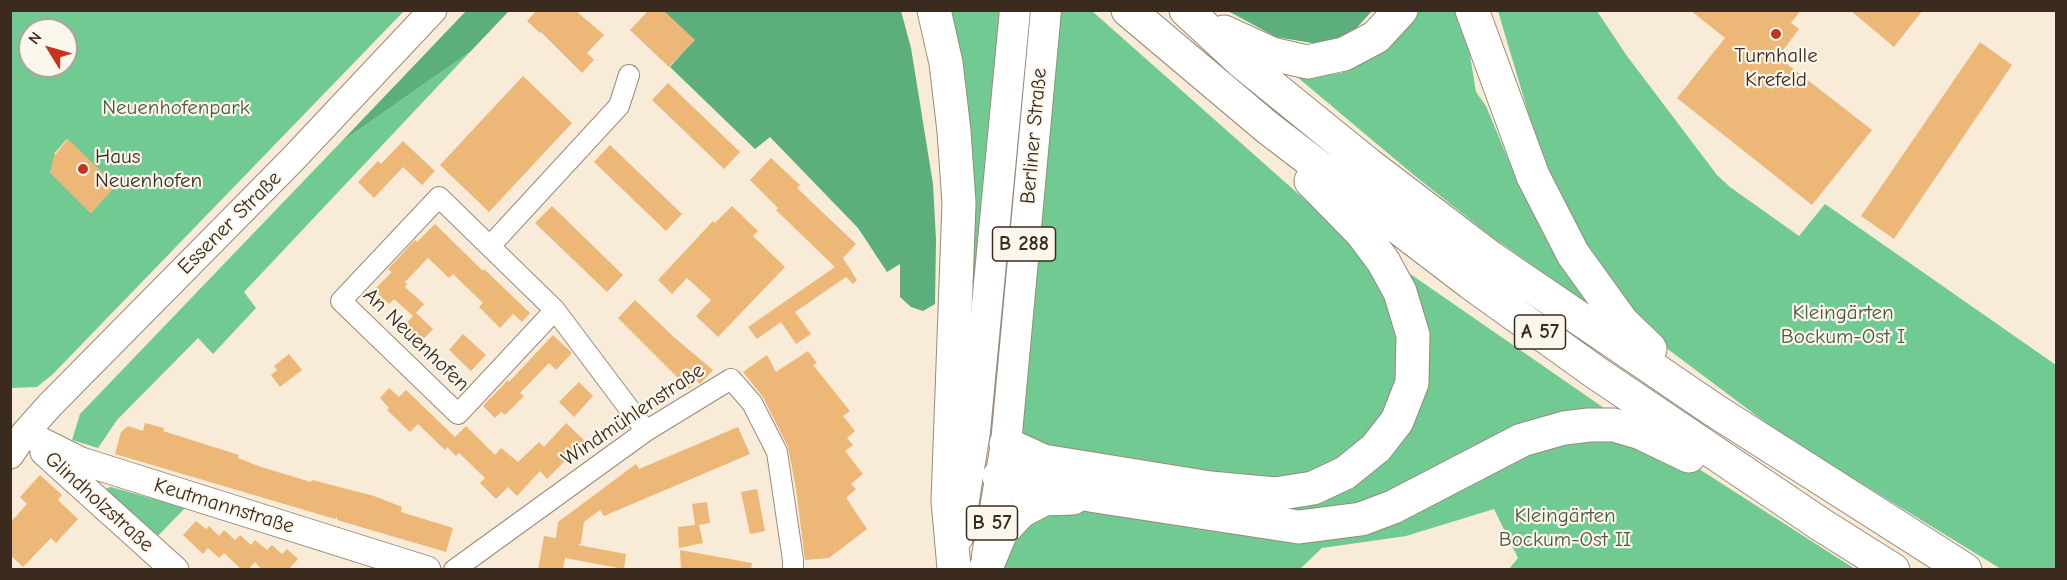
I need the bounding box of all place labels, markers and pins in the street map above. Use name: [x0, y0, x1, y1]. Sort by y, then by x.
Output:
marker: Turnhalle Krefeld: [1769, 27, 1783, 41]
place label: Turnhalle Krefeld: [1734, 43, 1818, 93]
place label: Haus Neuenhofen: [95, 144, 202, 194]
marker: Haus Neuenhofen: [76, 162, 90, 176]

